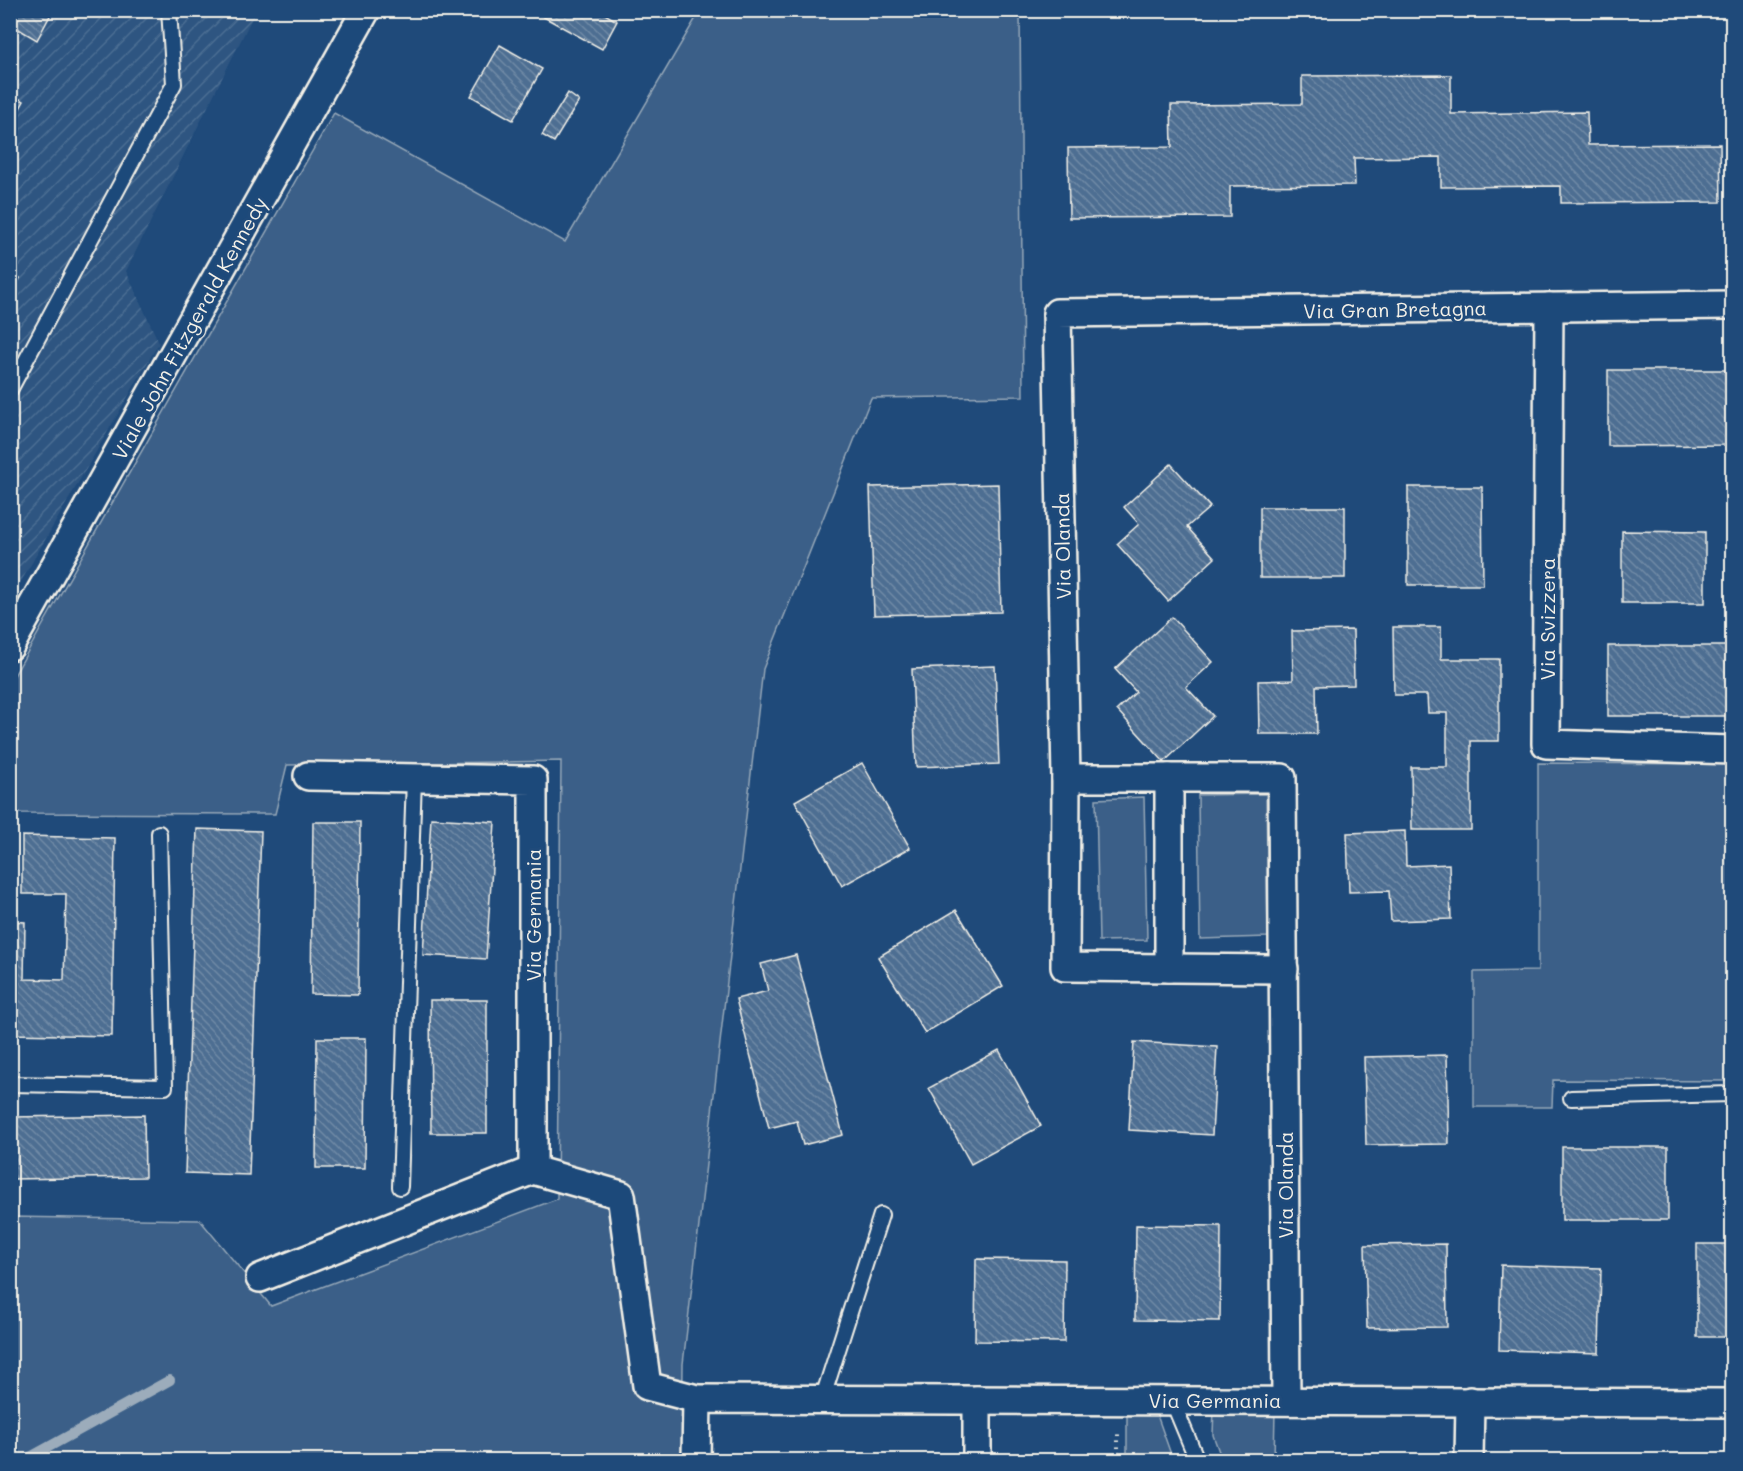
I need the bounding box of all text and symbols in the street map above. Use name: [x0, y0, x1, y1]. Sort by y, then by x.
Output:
street label: Viale John Fitzgerald Kennedy: [106, 192, 272, 464]
street label: Via Gran Bretagna: [1303, 294, 1487, 324]
street label: Via Olanda: [1048, 492, 1076, 600]
street label: Via Svizzera: [1534, 558, 1560, 680]
street label: Via Germania: [520, 848, 546, 982]
street label: Via Olanda: [1272, 1131, 1298, 1239]
street label: Via Germania: [1148, 1387, 1282, 1413]

